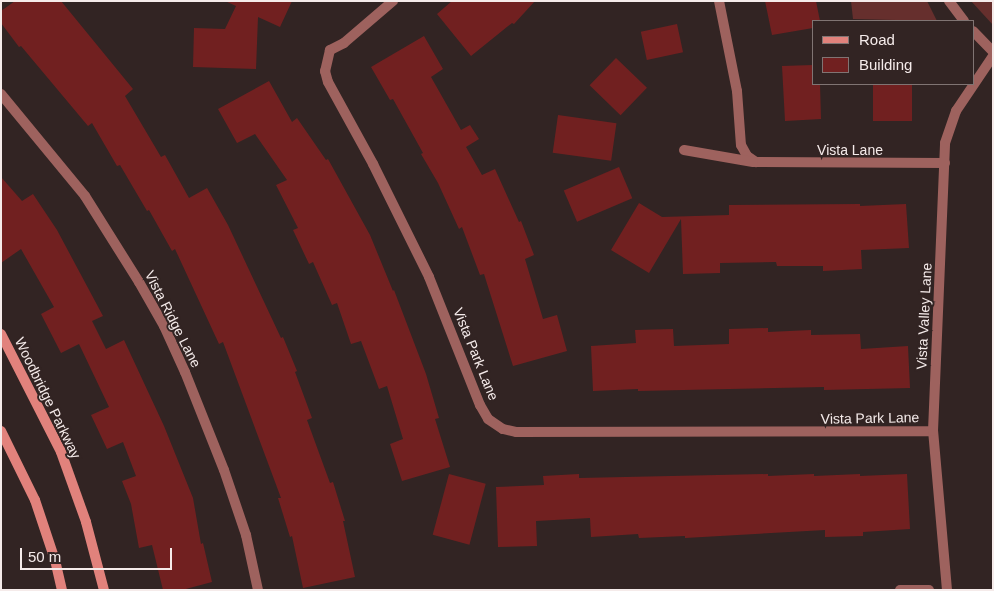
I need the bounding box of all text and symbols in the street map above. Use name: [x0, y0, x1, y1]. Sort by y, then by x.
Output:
legend: [812, 20, 974, 85]
text: Road: [859, 31, 895, 48]
text: Building: [859, 56, 912, 73]
street label: Vista Lane: [817, 142, 883, 158]
street label: Vista Valley Lane: [913, 262, 935, 370]
street label: Vista Ridge Lane: [141, 268, 205, 370]
street label: Vista Park Lane: [450, 305, 502, 403]
street label: Woodbridge Parkway: [11, 335, 85, 461]
street label: Vista Park Lane: [821, 409, 919, 427]
scale bar: [22, 538, 175, 570]
text: 50 m: [28, 548, 61, 565]

